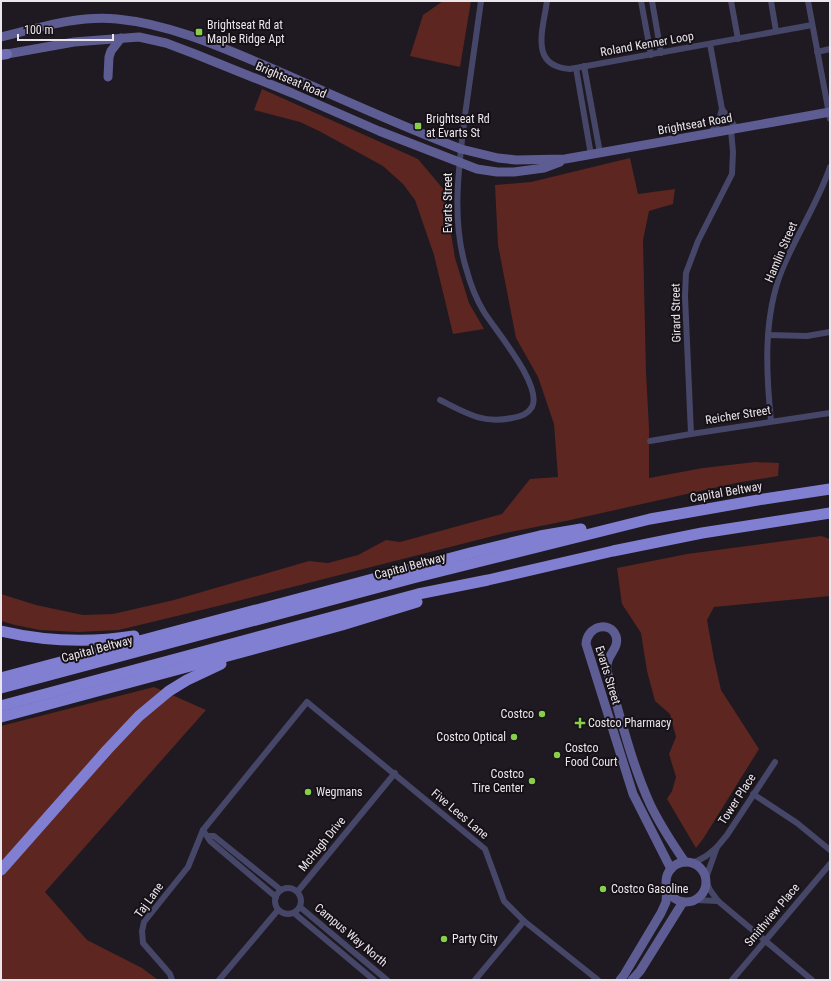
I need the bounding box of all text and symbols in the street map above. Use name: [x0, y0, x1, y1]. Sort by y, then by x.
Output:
scale bar: [18, 16, 113, 42]
place label: Brightseat Rd at Maple Ridge Apt: [207, 18, 285, 46]
text: 100 m: [24, 23, 54, 37]
marker: Brightseat Rd at Maple Ridge Apt: [194, 27, 204, 37]
street label: Roland Kenner Loop: [599, 29, 695, 59]
street label: Brightseat Road: [254, 59, 329, 101]
street label: Brightseat Road: [657, 111, 733, 137]
place label: Brightseat Rd at Evarts St: [426, 112, 490, 140]
marker: Brightseat Rd at Evarts St: [413, 121, 423, 131]
street label: Evarts Street: [441, 172, 455, 233]
street label: Hamlin Street: [762, 219, 800, 284]
street label: Girard Street: [668, 283, 684, 343]
street label: Reicher Street: [704, 403, 772, 427]
street label: Capital Beltway: [689, 479, 763, 505]
street label: Capital Beltway: [373, 550, 447, 582]
street label: Capital Beltway: [60, 633, 134, 665]
street label: Evarts Street: [592, 644, 624, 706]
place label: Costco: [501, 707, 534, 721]
marker: Costco: [537, 709, 547, 719]
place label: Costco Pharmacy: [588, 716, 671, 730]
marker: Costco Pharmacy: [575, 718, 585, 728]
place label: Costco Optical: [436, 730, 506, 744]
marker: Costco Optical: [509, 732, 519, 742]
place label: Costco Food Court: [565, 741, 618, 769]
marker: Costco Food Court: [552, 750, 562, 760]
place label: Costco Tire Center: [472, 767, 524, 795]
street label: Tower Place: [715, 771, 759, 827]
marker: Costco Tire Center: [527, 776, 537, 786]
place label: Wegmans: [316, 785, 363, 799]
street label: Five Lees Lane: [429, 786, 492, 842]
marker: Wegmans: [303, 787, 313, 797]
street label: McHugh Drive: [296, 814, 349, 874]
street label: Taj Lane: [132, 880, 167, 920]
street label: Smithview Place: [742, 880, 803, 949]
place label: Costco Gasoline: [611, 882, 689, 896]
marker: Costco Gasoline: [598, 884, 608, 894]
street label: Campus Way North: [312, 901, 390, 970]
place label: Party City: [452, 932, 498, 946]
marker: Party City: [439, 934, 449, 944]

